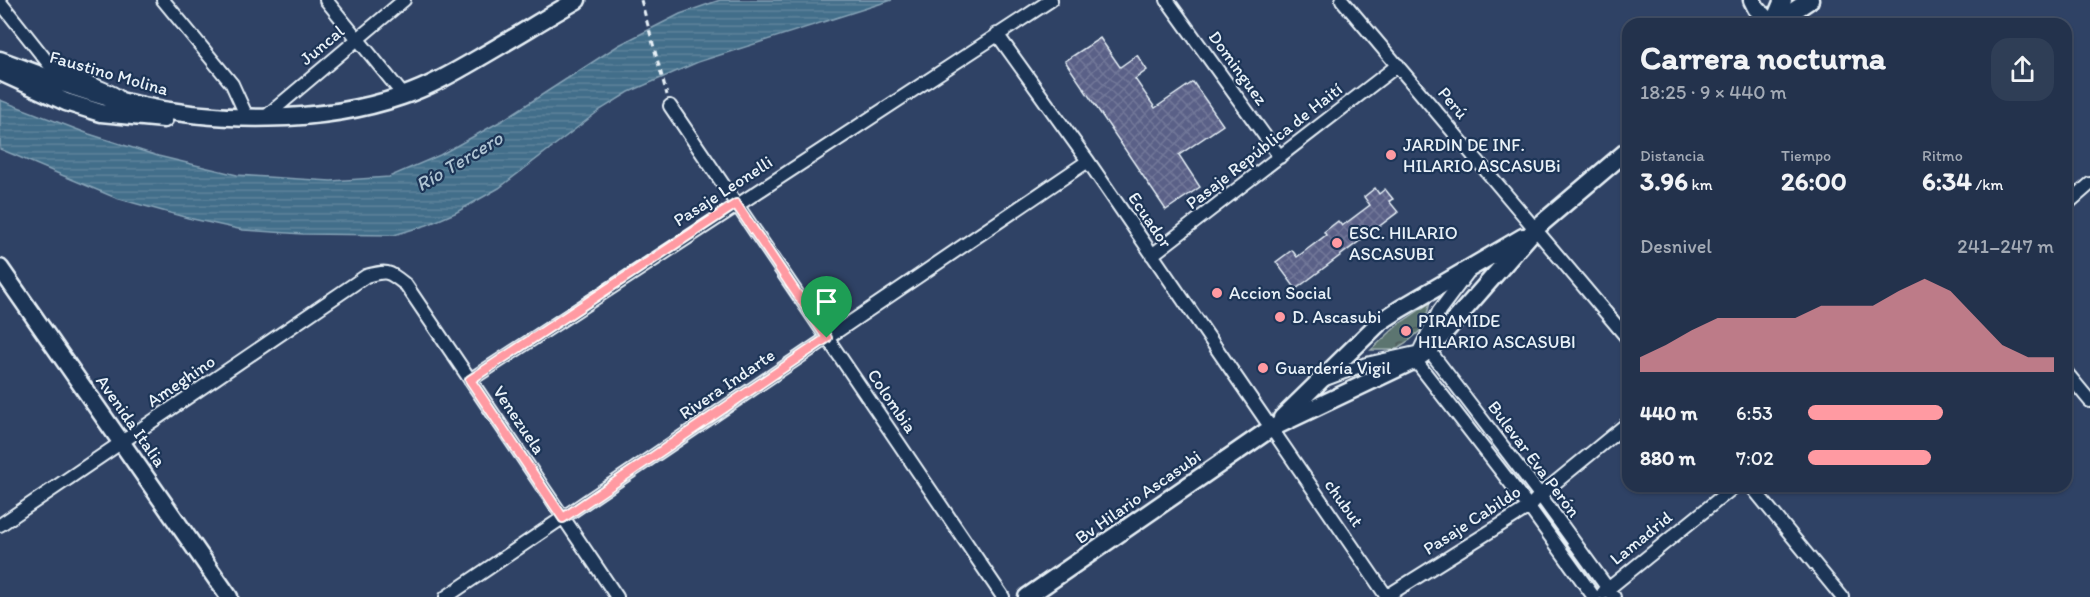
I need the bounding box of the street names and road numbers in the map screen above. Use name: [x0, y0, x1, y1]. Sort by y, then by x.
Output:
street label: Juncal: [295, 20, 349, 70]
street label: Dominguez: [1204, 27, 1273, 110]
street label: Faustino Molina: [47, 46, 172, 101]
street label: Pasaje República de Haití: [1181, 78, 1347, 214]
street label: Perú: [1433, 82, 1473, 124]
street label: Pasaje Leonelli: [669, 151, 777, 231]
street label: Ecuador: [1123, 188, 1177, 253]
street label: Rivera Indarte: [675, 344, 779, 424]
street label: Ameghino: [143, 350, 219, 412]
street label: Colombia: [863, 365, 922, 438]
street label: Avenida Italia: [91, 371, 171, 472]
street label: Venezuela: [488, 382, 550, 459]
street label: Bulevar Eva Perón: [1483, 396, 1585, 522]
street label: Bv Hilario Ascasubi: [1071, 445, 1205, 549]
street label: chubut: [1320, 475, 1369, 531]
street label: Pasaje Cabildo: [1419, 480, 1525, 560]
street label: Lamadrid: [1605, 506, 1677, 570]

